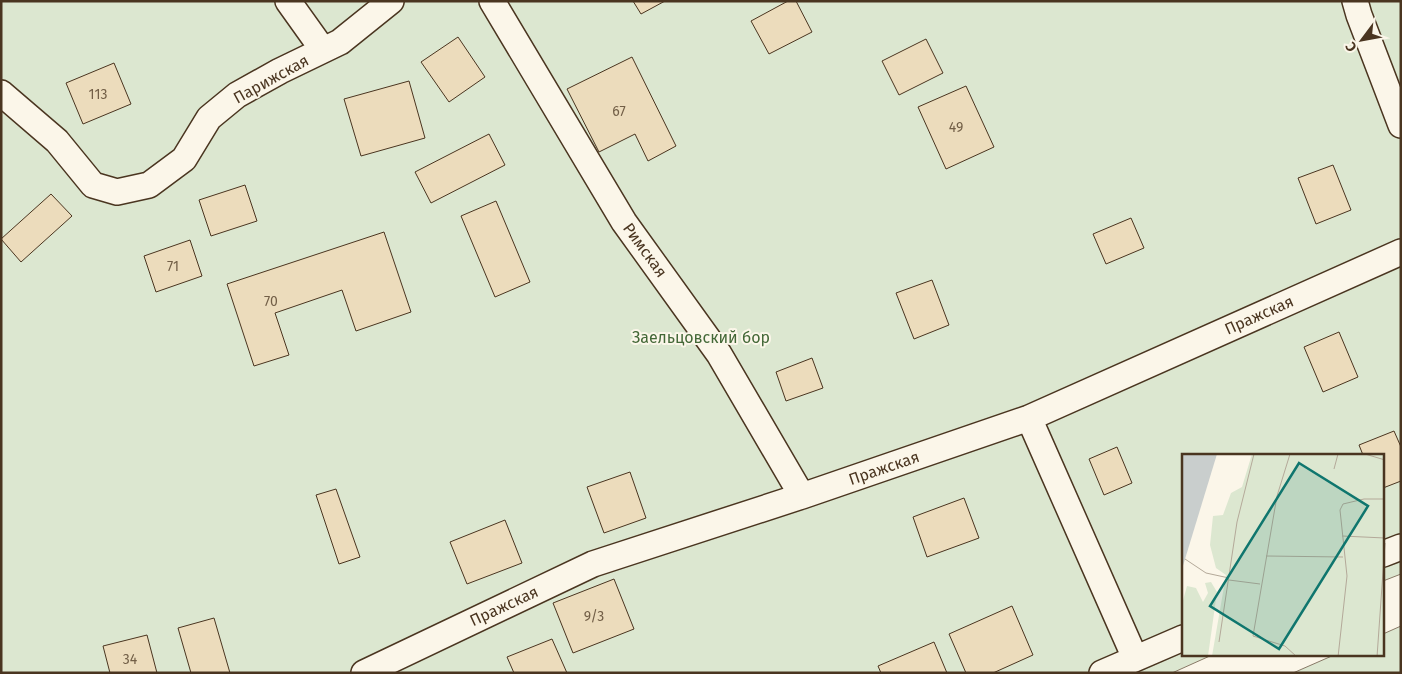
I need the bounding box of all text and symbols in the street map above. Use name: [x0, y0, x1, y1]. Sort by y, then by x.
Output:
north arrow: [1337, 15, 1387, 65]
text: С: [1342, 39, 1361, 55]
street label: Парижская: [230, 51, 312, 107]
house number: 113: [89, 86, 107, 103]
house number: 67: [612, 103, 626, 120]
house number: 49: [949, 119, 963, 136]
street label: Римская: [619, 219, 671, 281]
house number: 71: [167, 258, 179, 275]
street label: Пражская: [1222, 291, 1296, 339]
house number: 70: [264, 293, 278, 310]
park label: Заельцовский бор: [632, 328, 770, 347]
street label: Пражская: [846, 447, 922, 489]
inset map: [1182, 454, 1384, 656]
street label: Пражская: [467, 582, 541, 630]
house number: 9/3: [584, 608, 604, 625]
house number: 34: [123, 651, 138, 668]

